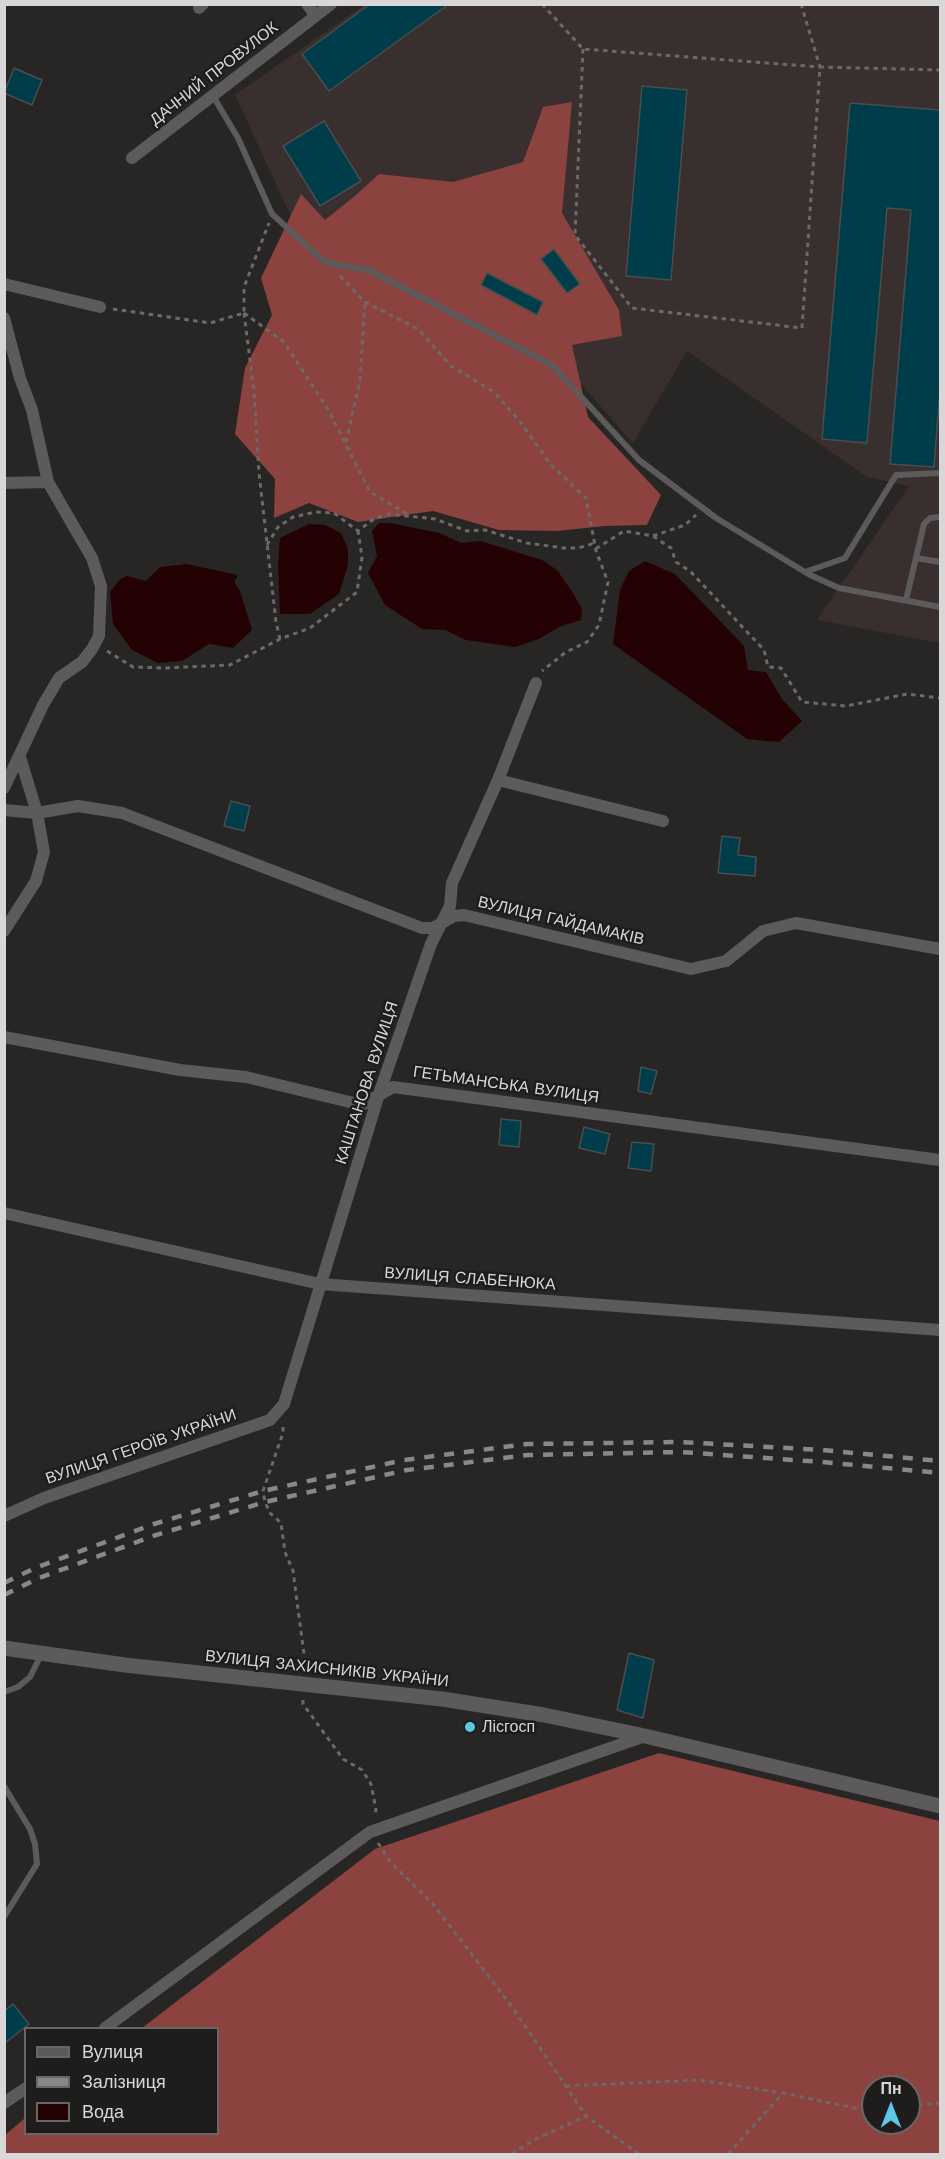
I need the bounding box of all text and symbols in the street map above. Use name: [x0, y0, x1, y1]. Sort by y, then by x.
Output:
street label: ДАЧНИЙ ПРОВУЛОК: [146, 18, 282, 130]
street label: ВУЛИЦЯ ГАЙДАМАКІВ: [476, 892, 646, 950]
street label: КАШТАНОВА ВУЛИЦЯ: [332, 999, 402, 1167]
street label: ГЕТЬМАНСЬКА ВУЛИЦЯ: [412, 1062, 600, 1108]
street label: ВУЛИЦЯ СЛАБЕНЮКА: [384, 1263, 556, 1295]
street label: ВУЛИЦЯ ГЕРОЇВ УКРАЇНИ: [43, 1405, 239, 1489]
street label: ВУЛИЦЯ ЗАХИСНИКІВ УКРАЇНИ: [204, 1647, 450, 1691]
place label: Лісгосп: [482, 1717, 535, 1737]
marker: Лісгосп: [463, 1720, 477, 1734]
legend: [24, 2027, 219, 2135]
text: Вулиця: [82, 2041, 143, 2062]
text: Залізниця: [82, 2071, 166, 2092]
north arrow: [861, 2075, 921, 2135]
text: Пн: [880, 2079, 902, 2098]
text: Вода: [82, 2101, 124, 2122]

